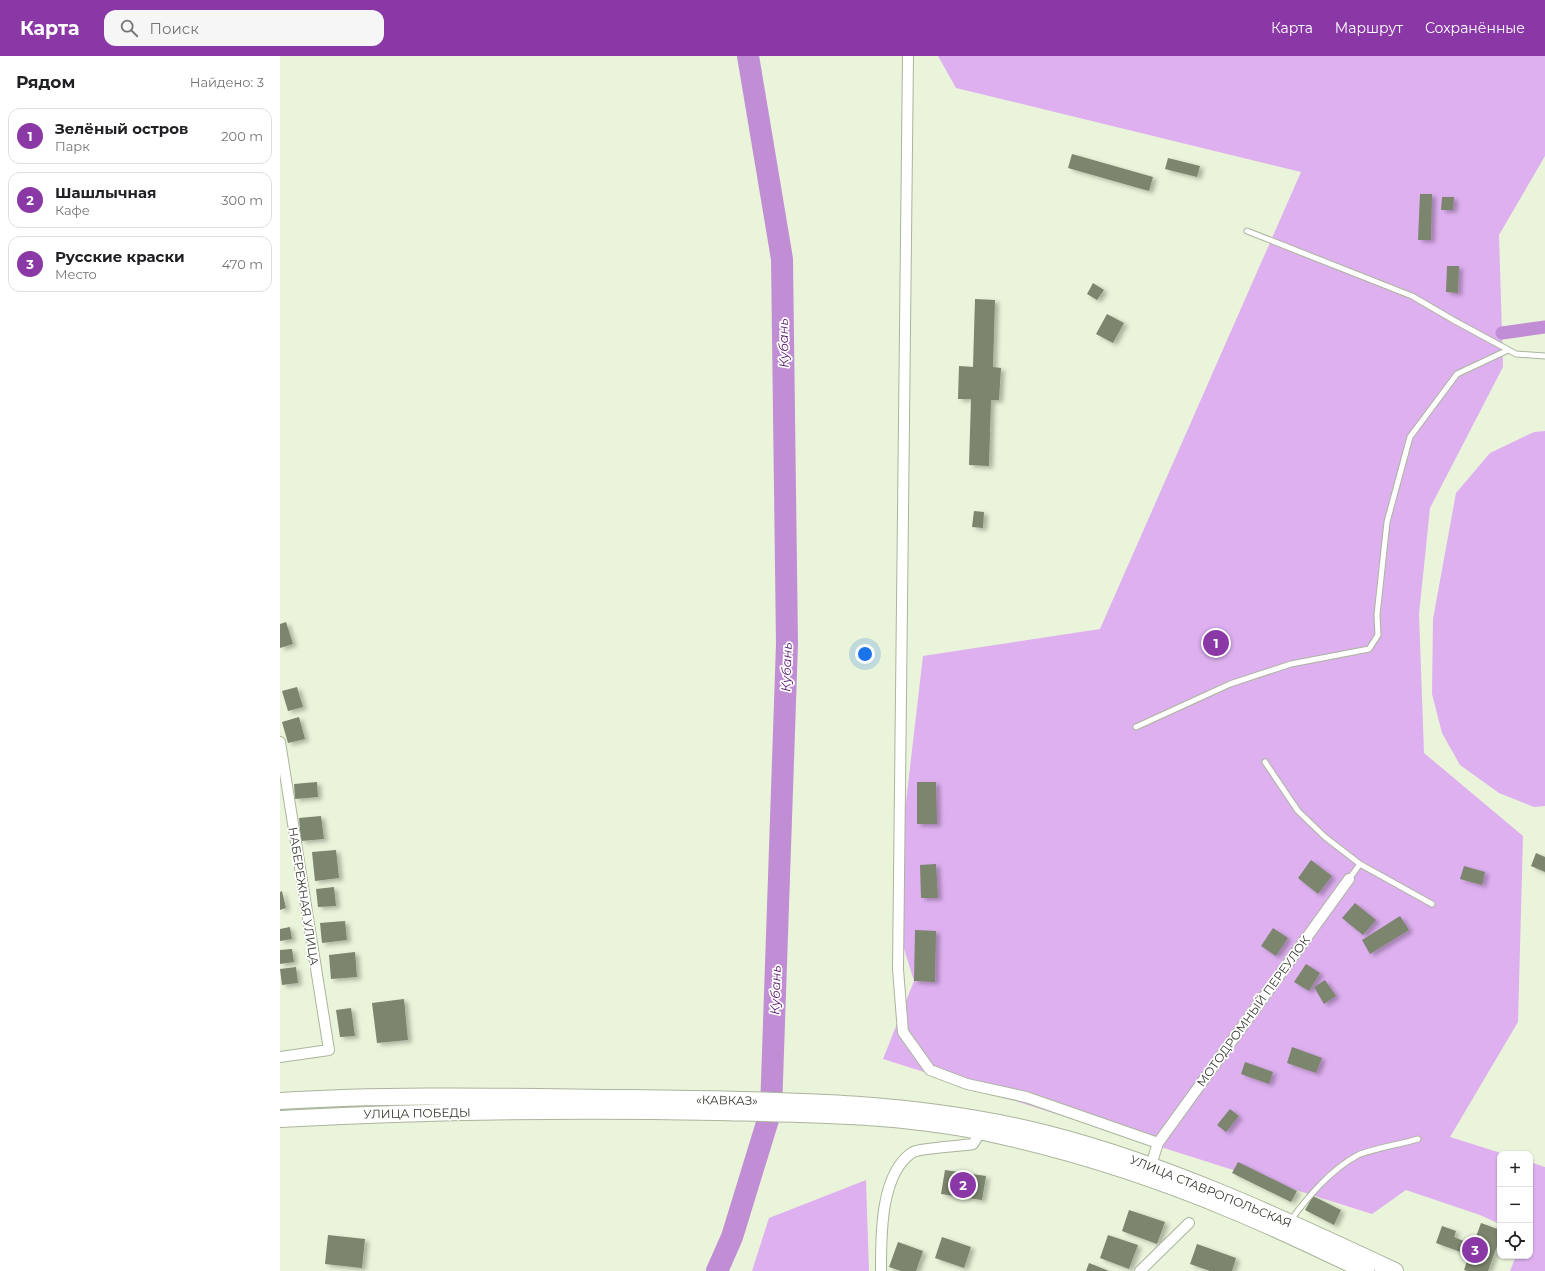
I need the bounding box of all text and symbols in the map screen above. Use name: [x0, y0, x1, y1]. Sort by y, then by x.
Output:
search box: [104, 10, 384, 46]
text: Карта: [20, 17, 80, 40]
icon: search: [118, 17, 140, 39]
text: Поиск: [150, 19, 199, 38]
text: Карта: [1271, 19, 1313, 37]
text: Маршрут: [1335, 19, 1403, 37]
text: Сохранённые: [1425, 19, 1525, 37]
text: Рядом: [16, 72, 75, 92]
text: Найдено: 3: [190, 74, 264, 90]
text: Зелёный остров: [55, 119, 188, 138]
text: 1: [27, 128, 33, 144]
text: 200 m: [221, 128, 263, 144]
text: Парк: [55, 138, 90, 154]
text: Шашлычная: [55, 183, 156, 202]
text: 2: [26, 192, 34, 208]
text: 300 m: [221, 192, 263, 208]
text: Кафе: [55, 202, 90, 218]
text: Русские краски: [55, 247, 185, 266]
text: 3: [26, 256, 34, 272]
text: 470 m: [222, 256, 263, 272]
text: Место: [55, 266, 97, 282]
water label: Кубань: [775, 318, 791, 368]
pin: 1: [1203, 628, 1229, 658]
water label: Кубань: [777, 642, 795, 692]
your location: [855, 644, 875, 664]
street label: НАБЕРЕЖНАЯ УЛИЦА: [286, 826, 322, 966]
street label: МОТОДРОМНЫЙ ПЕРЕУЛОК: [1193, 932, 1313, 1089]
water label: Кубань: [766, 965, 784, 1015]
street label: «КАВКАЗ»: [696, 1092, 758, 1108]
street label: УЛИЦА ПОБЕДЫ: [363, 1105, 471, 1121]
map controls: [1497, 1151, 1533, 1259]
button: +: [1497, 1151, 1533, 1187]
street label: УЛИЦА СТАВРОПОЛЬСКАЯ: [1128, 1152, 1294, 1230]
pin: 2: [950, 1170, 976, 1200]
button: −: [1497, 1187, 1533, 1223]
button: locate: [1497, 1223, 1533, 1259]
pin: 3: [1462, 1235, 1488, 1265]

